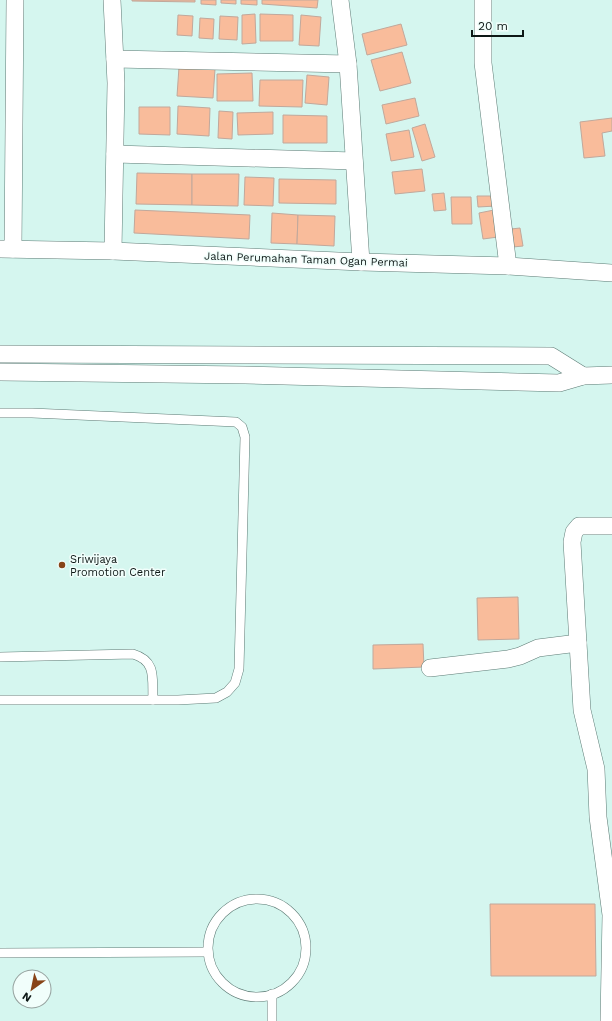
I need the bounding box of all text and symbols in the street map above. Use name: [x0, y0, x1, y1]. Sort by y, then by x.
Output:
scale bar: [472, 12, 523, 38]
text: 20 m: [478, 19, 508, 33]
street label: Jalan Perumahan Taman Ogan Permai: [204, 249, 408, 270]
place label: Sriwijaya Promotion Center: [70, 553, 166, 579]
marker: Sriwijaya Promotion Center: [57, 560, 67, 570]
north arrow: [12, 969, 52, 1009]
text: N: [20, 989, 34, 1005]

